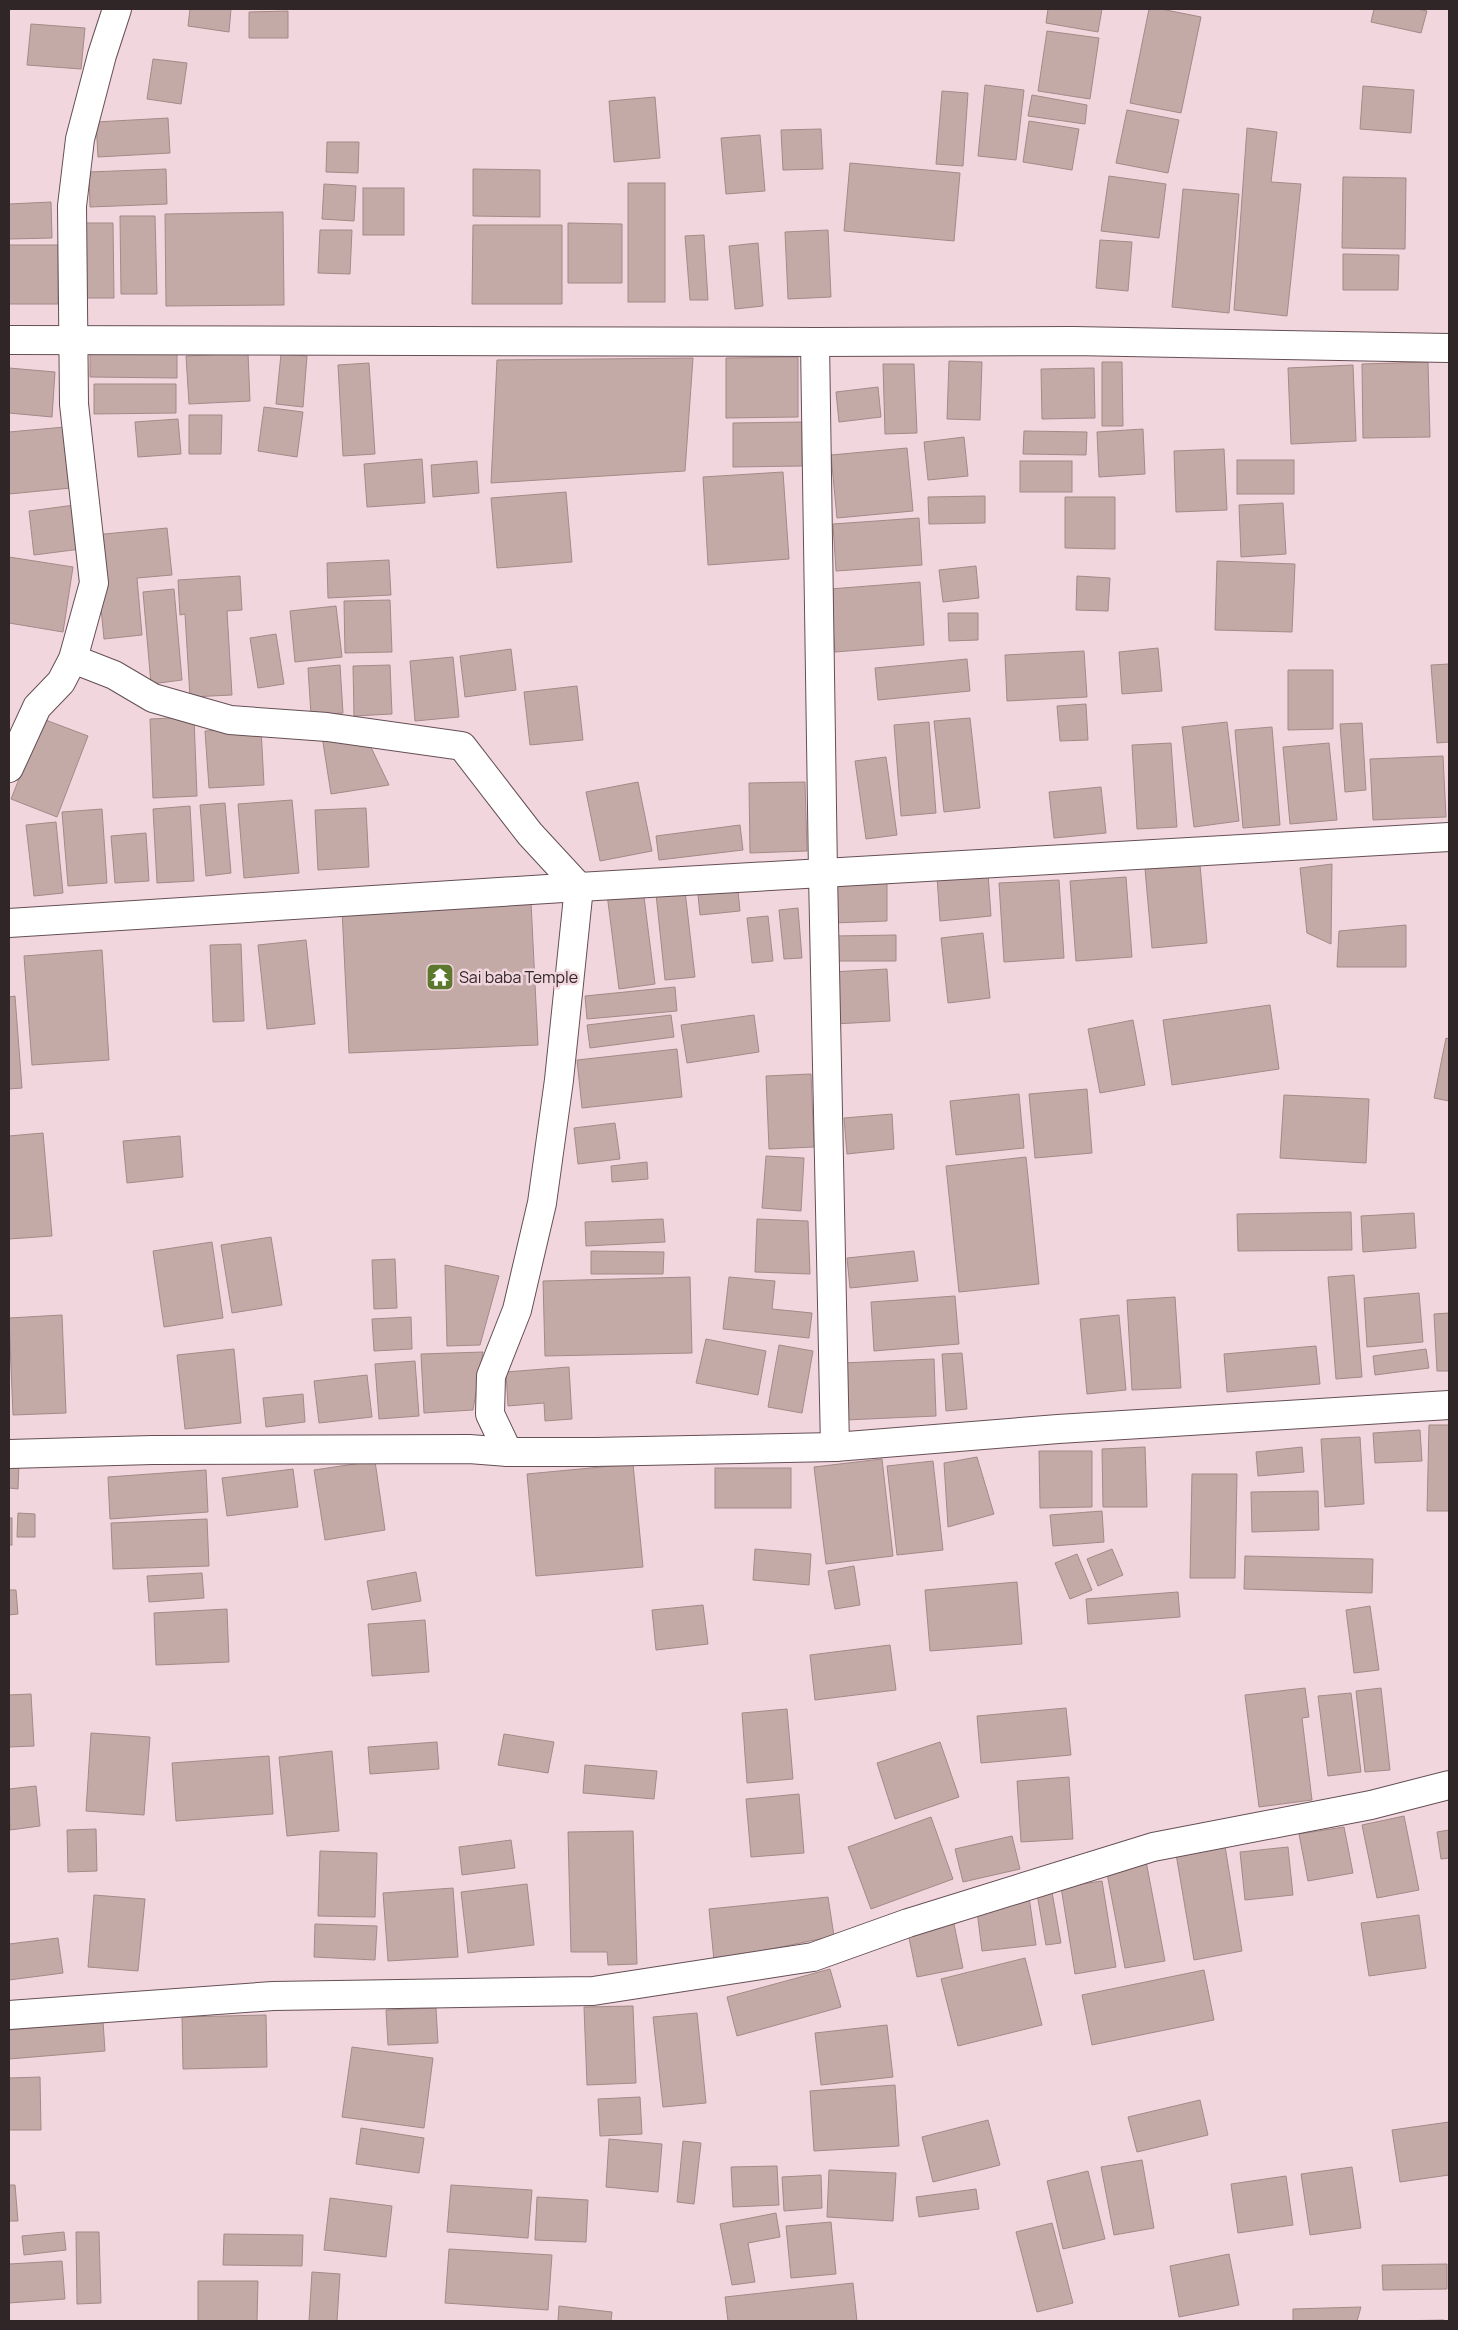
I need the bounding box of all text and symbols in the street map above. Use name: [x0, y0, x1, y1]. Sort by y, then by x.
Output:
temple icon: Sai baba Temple: [425, 962, 455, 992]
place label: Sai baba Temple: [459, 966, 578, 988]

